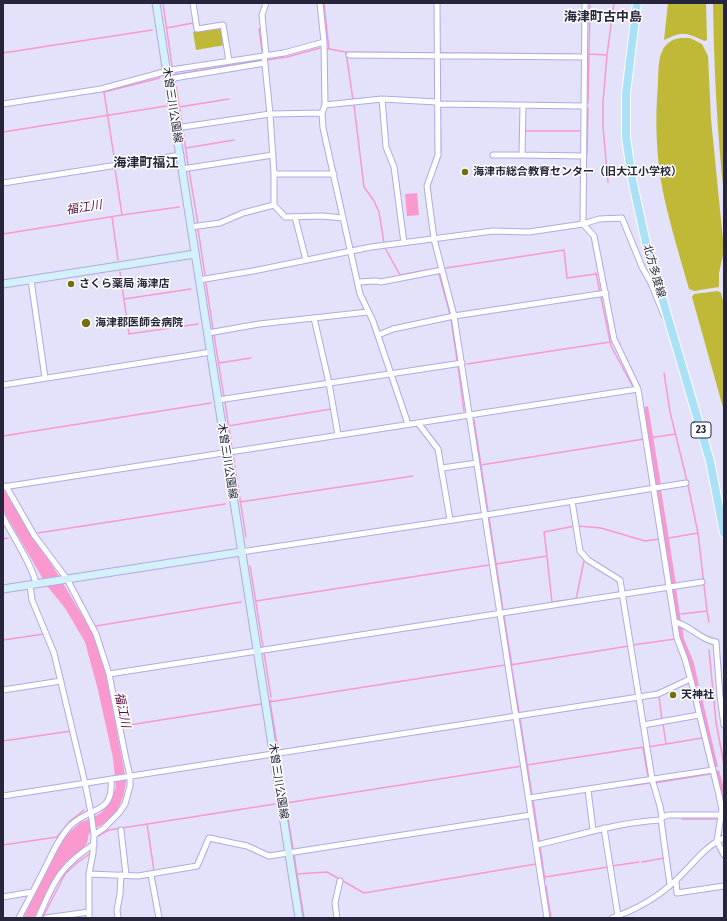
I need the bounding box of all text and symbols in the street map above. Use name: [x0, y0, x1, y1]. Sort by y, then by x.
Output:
district label: 海津町古中島: [564, 9, 642, 25]
street label: 木曽三川公園線: [159, 66, 185, 144]
district label: 海津町福江: [114, 155, 178, 171]
place label: 海津市総合教育センター（旧大江小学校）: [473, 165, 682, 179]
marker: 海津市総合教育センター（旧大江小学校）: [460, 167, 470, 177]
water label: 福江川: [65, 198, 103, 218]
street label: 北方多度線: [640, 243, 668, 299]
place label: さくら薬局 海津店: [79, 277, 170, 291]
marker: さくら薬局 海津店: [66, 279, 76, 289]
place label: 海津郡医師会病院: [95, 316, 183, 330]
marker: 海津郡医師会病院: [80, 317, 92, 329]
street label: 木曽三川公園線: [214, 422, 240, 500]
road number: 23: [691, 422, 711, 438]
place label: 天神社: [681, 688, 714, 702]
marker: 天神社: [668, 690, 678, 700]
water label: 福江川: [111, 691, 133, 729]
street label: 木曽三川公園線: [265, 742, 291, 820]

